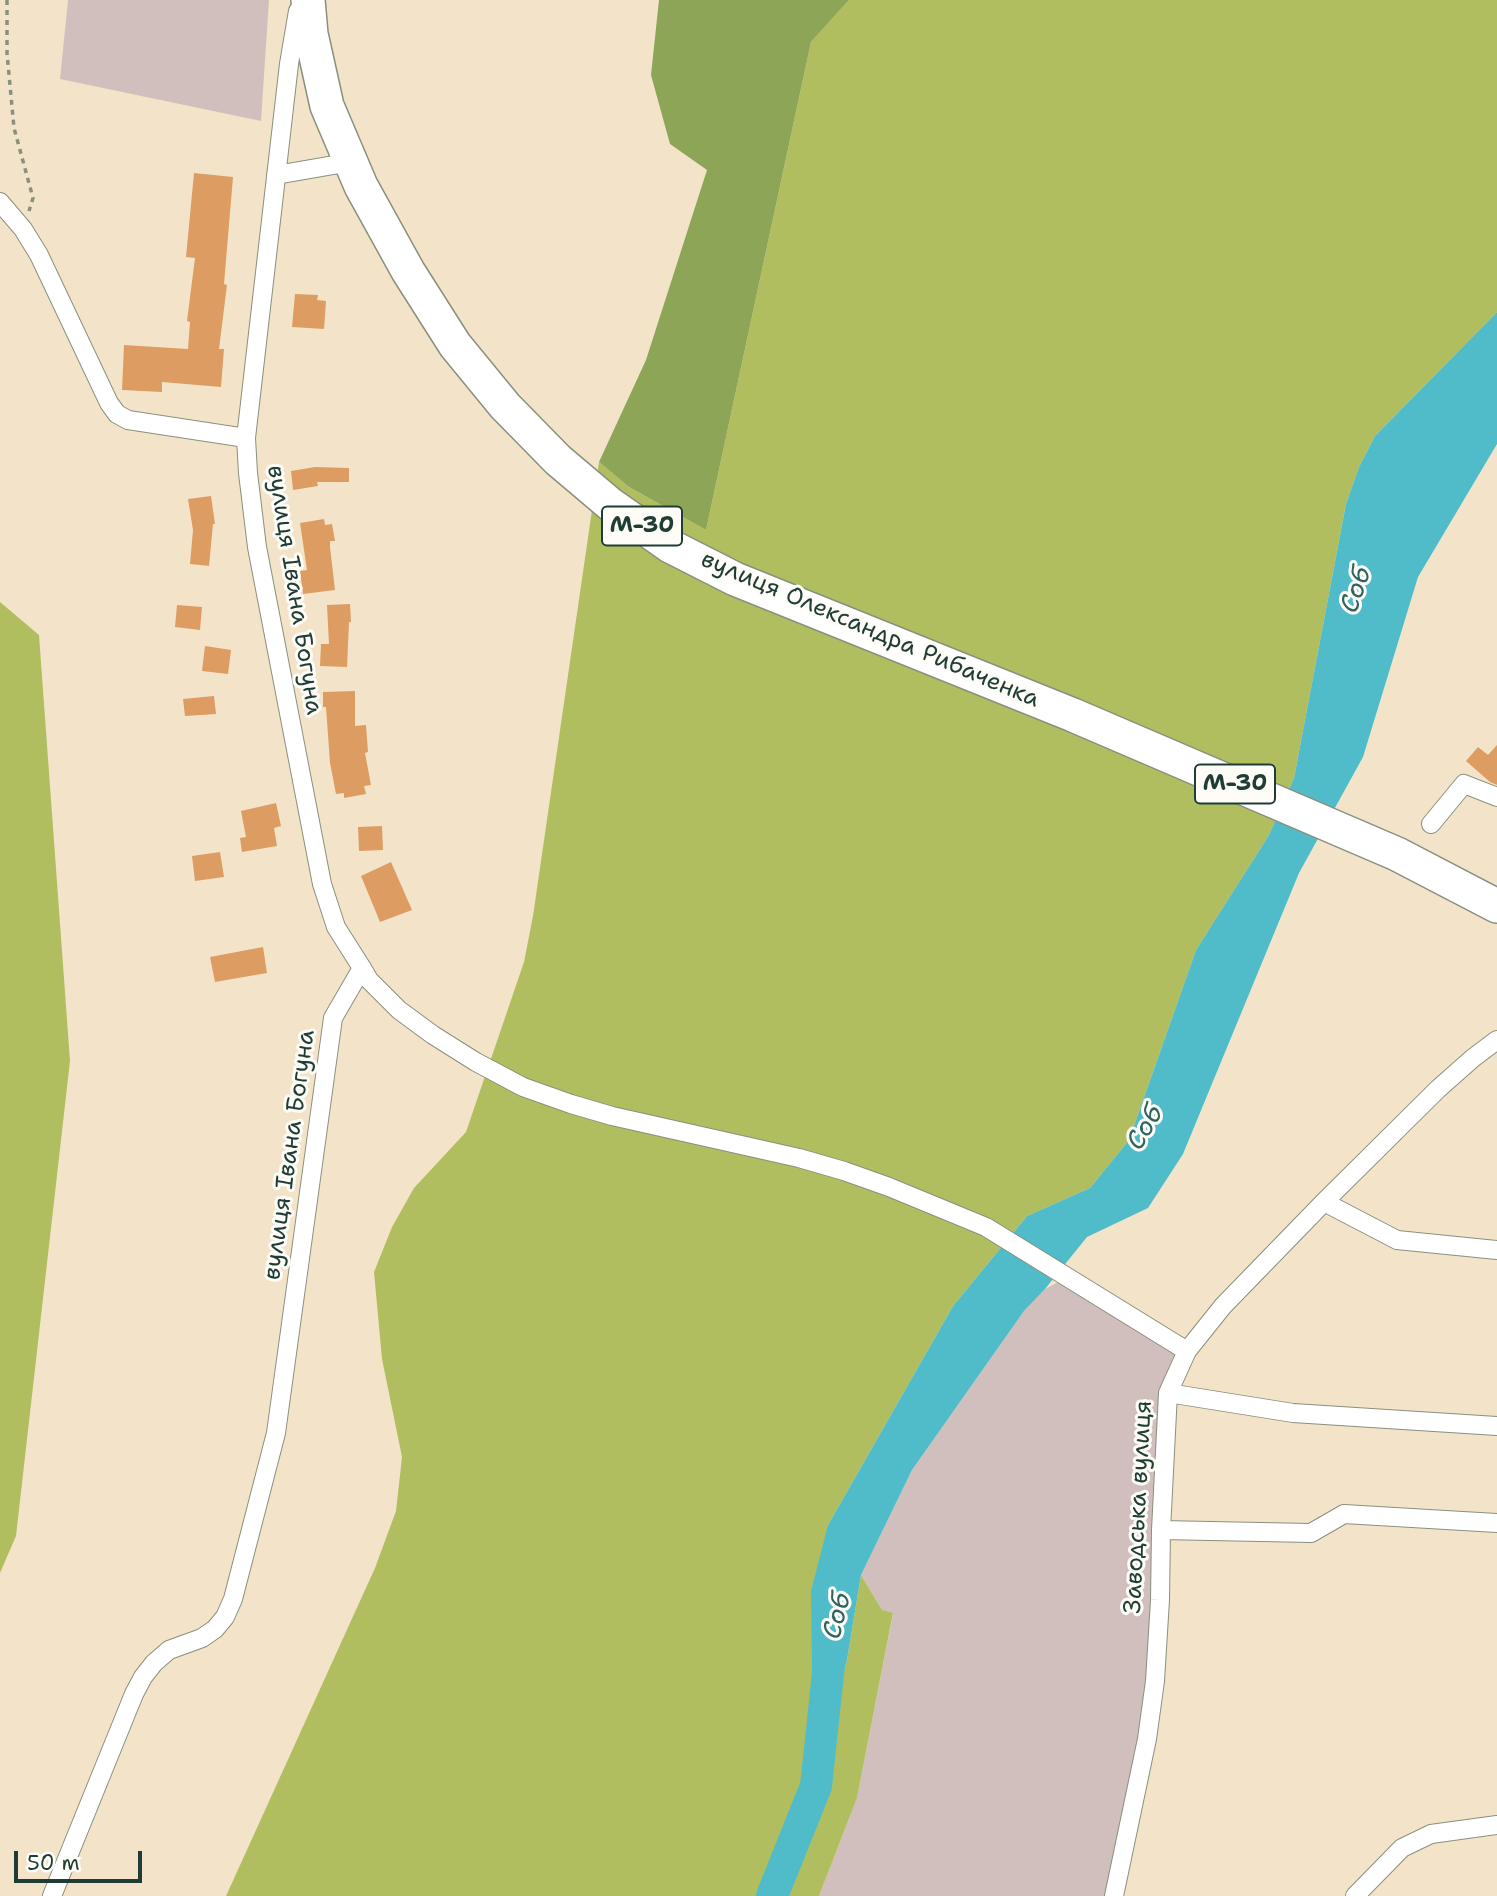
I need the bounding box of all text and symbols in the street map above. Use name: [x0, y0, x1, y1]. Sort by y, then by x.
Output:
street label: вулиця Івана Богуна: [260, 463, 328, 717]
road number: М-30: [602, 506, 682, 546]
street label: вулиця Олександра Рибаченка: [696, 545, 1044, 715]
water label: Соб: [1335, 563, 1379, 617]
road number: М-30: [1195, 764, 1275, 804]
street label: вулиця Івана Богуна: [258, 1028, 322, 1282]
water label: Соб: [1121, 1100, 1171, 1156]
street label: Заводська вулиця: [1119, 1400, 1159, 1614]
water label: Соб: [817, 1589, 859, 1643]
scale bar: [18, 1836, 145, 1880]
text: 50 m: [27, 1849, 80, 1877]

